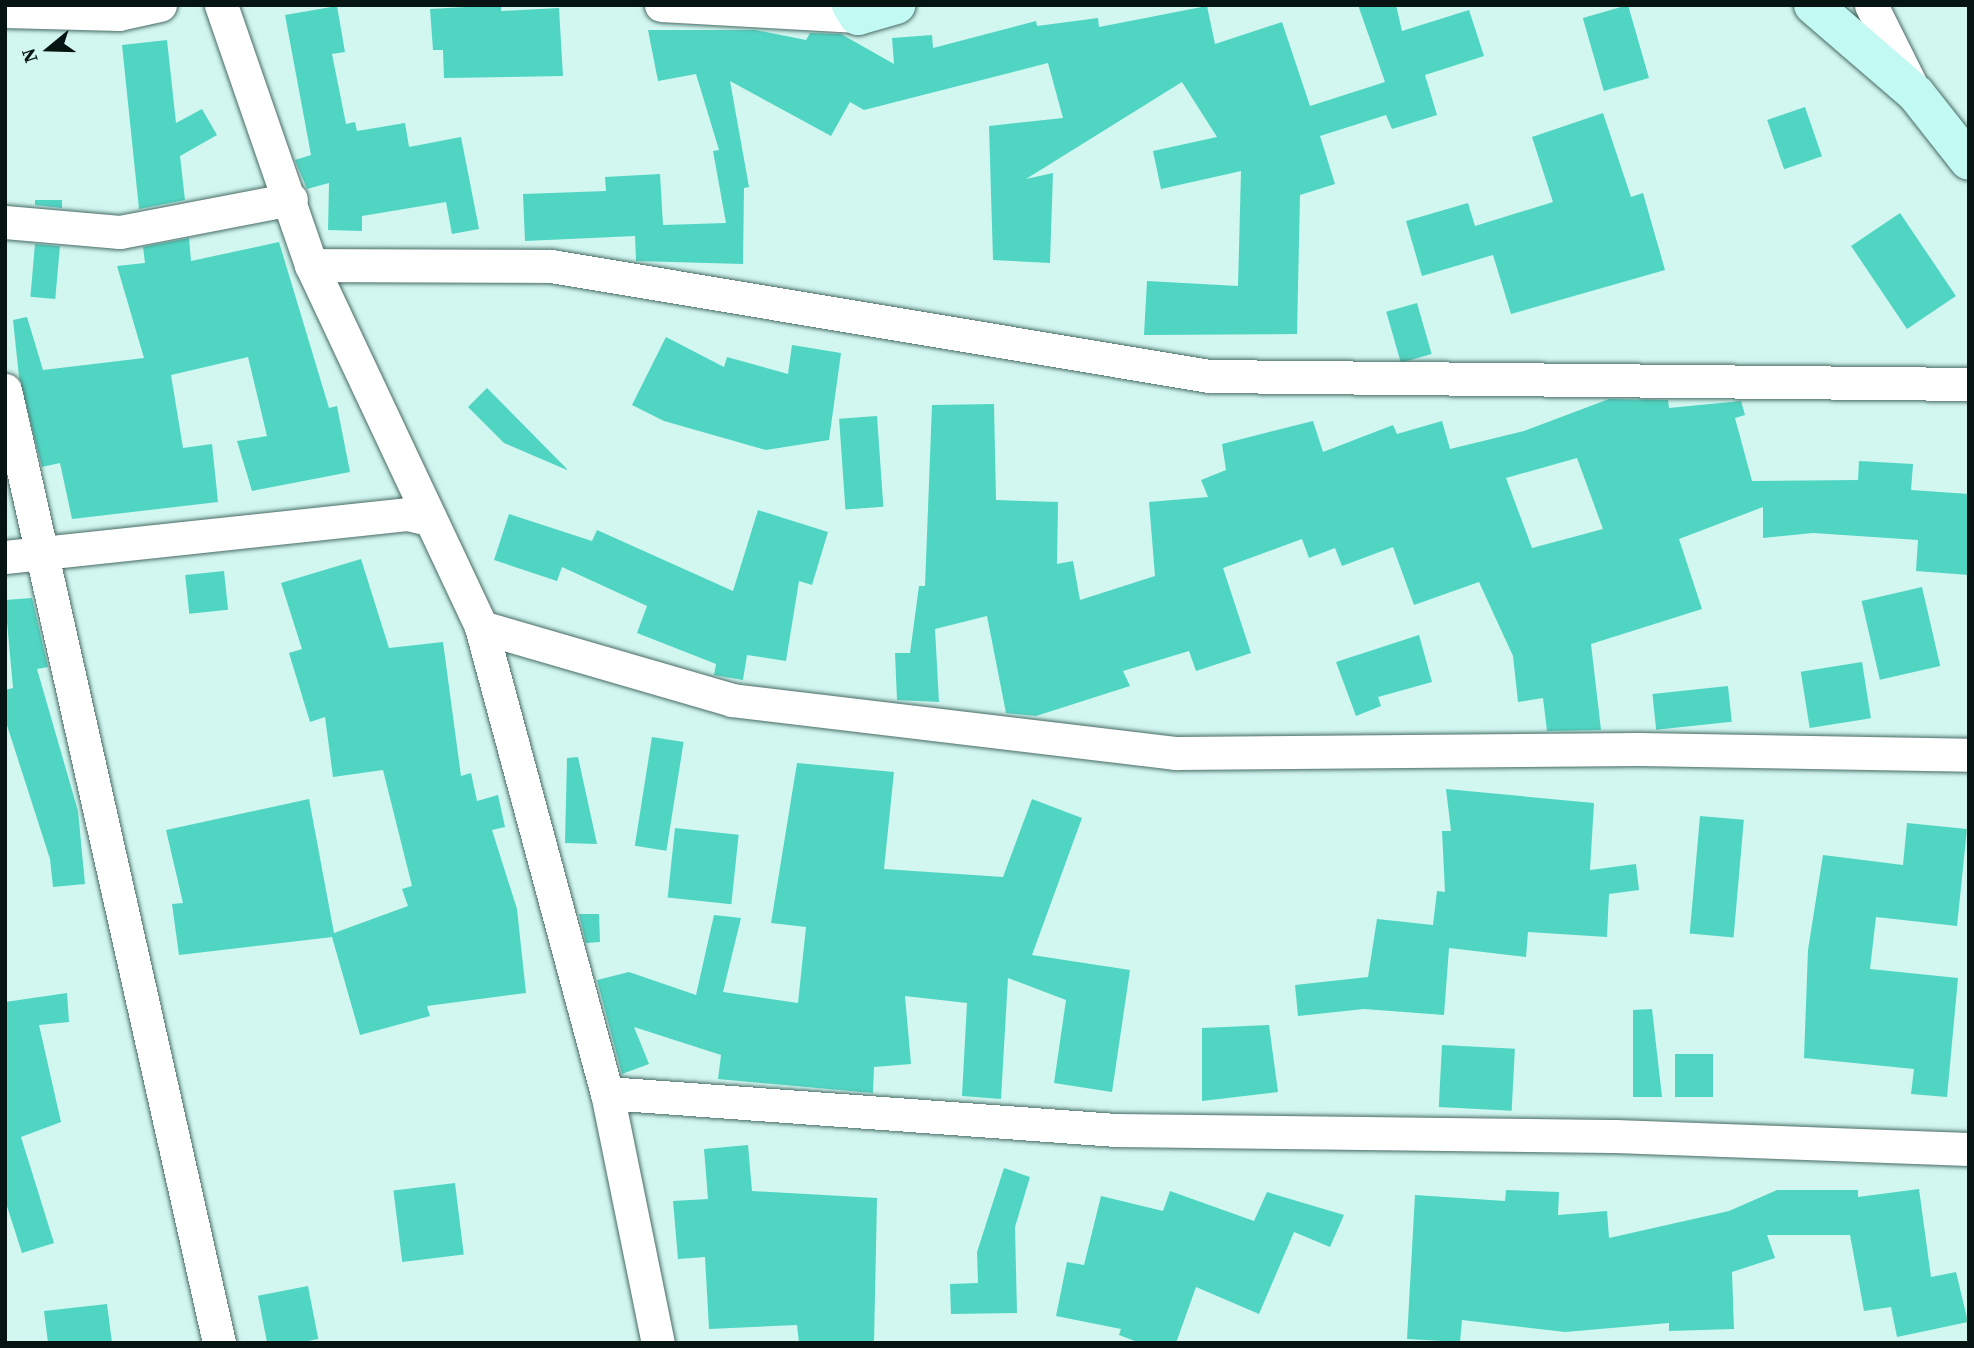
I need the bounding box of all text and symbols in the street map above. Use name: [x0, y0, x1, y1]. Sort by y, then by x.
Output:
north arrow: [14, 14, 84, 84]
text: N: [15, 45, 44, 67]

